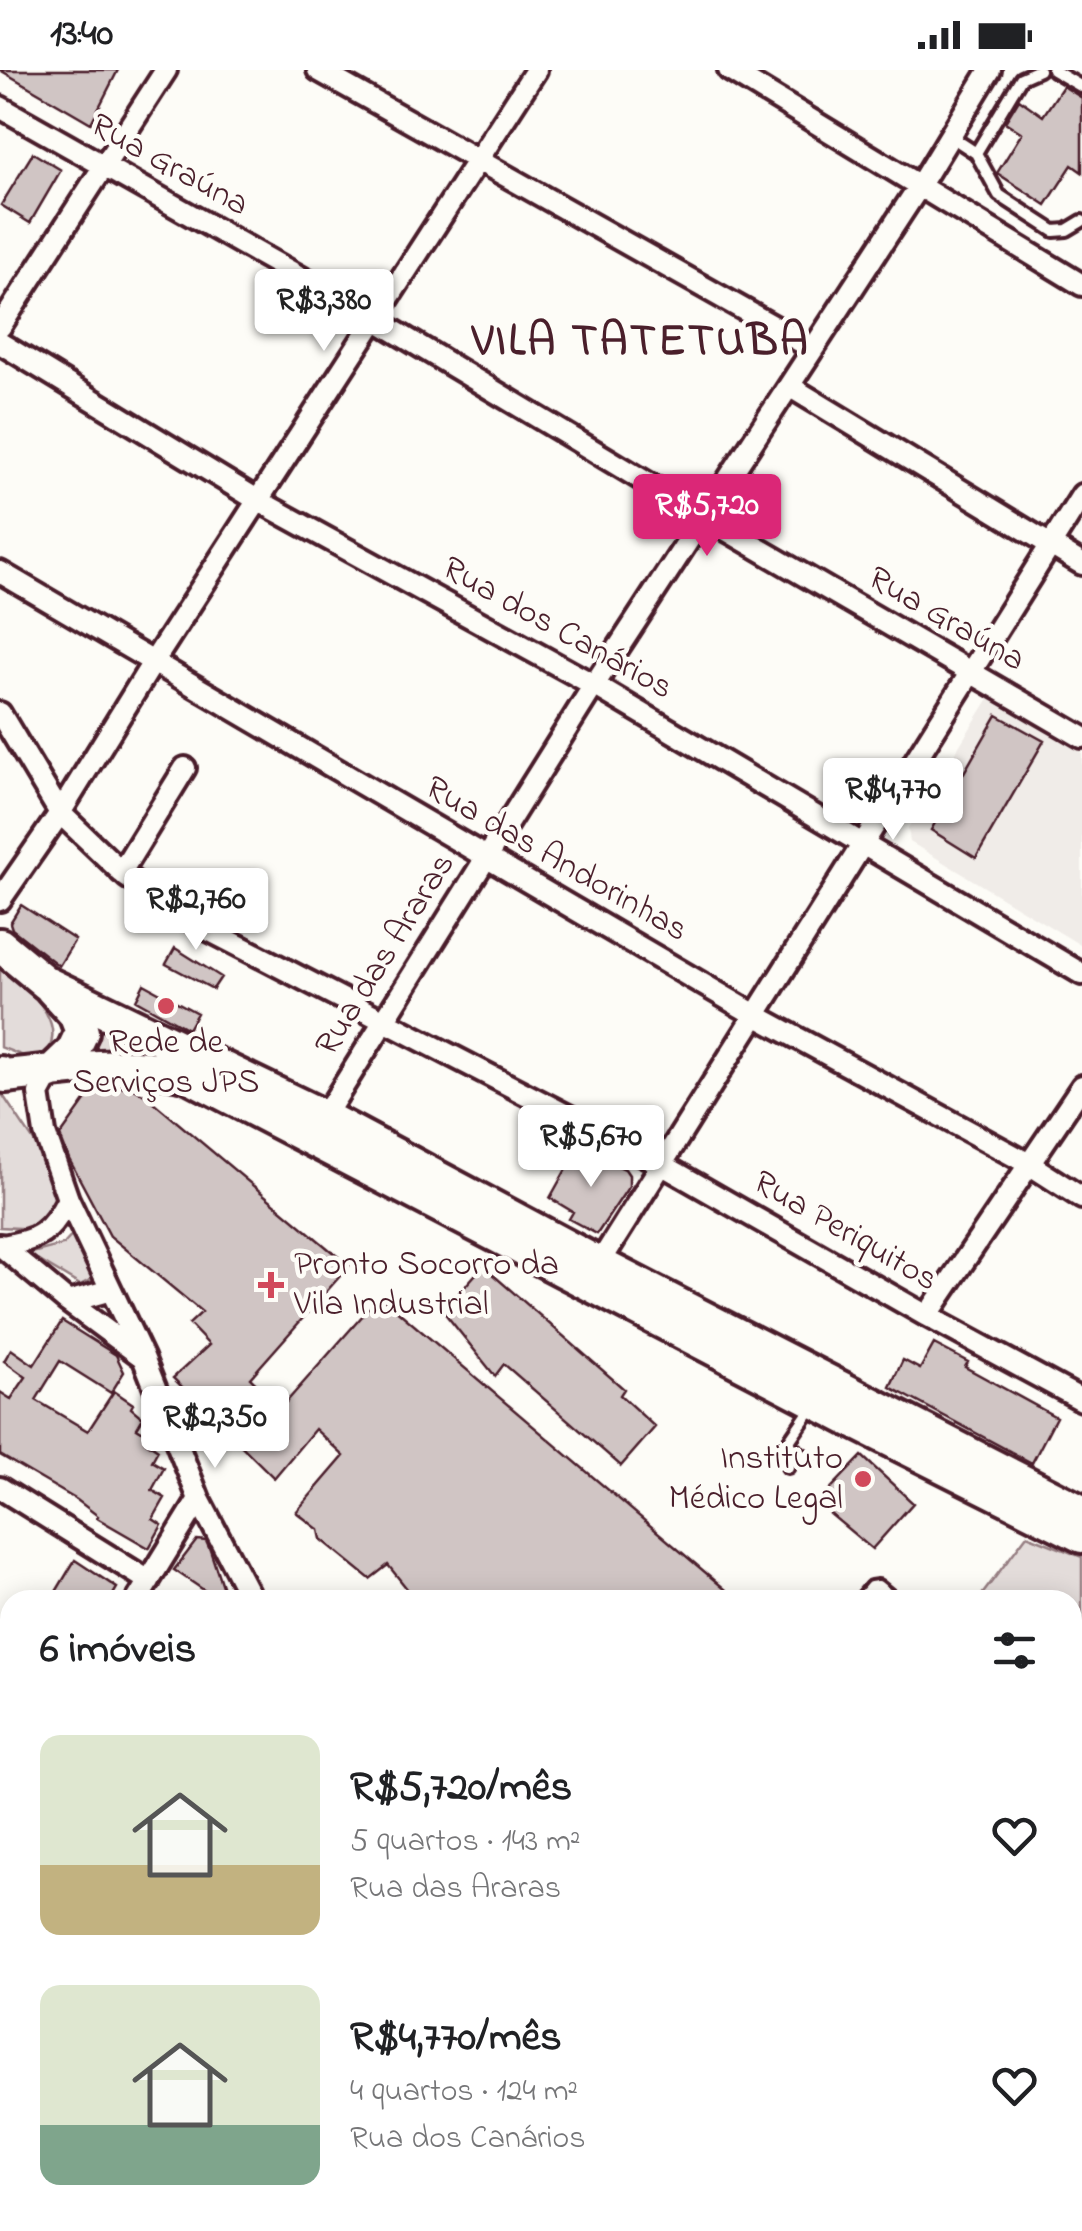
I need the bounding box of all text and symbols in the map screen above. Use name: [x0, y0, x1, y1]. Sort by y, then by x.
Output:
text: 13:40: [50, 7, 113, 63]
street label: Rua Graúna: [80, 101, 258, 231]
pin: R$3,380: [232, 269, 416, 354]
text: R$3,380: [277, 278, 371, 325]
district label: VILA TATETUBA: [471, 310, 810, 376]
pin: R$5,720: [615, 474, 799, 559]
text: R$5,720: [655, 483, 759, 530]
street label: Rua dos Canários: [432, 544, 682, 714]
street label: Rua Graúna: [858, 554, 1034, 686]
pin: R$4,770: [801, 758, 985, 843]
street label: Rua das Andorinhas: [415, 764, 697, 956]
text: R$4,770: [845, 767, 941, 814]
street label: Rua das Araras: [303, 844, 469, 1066]
pin: R$2,760: [104, 868, 288, 953]
text: R$2,760: [146, 877, 246, 924]
marker: Rede de Serviços JPS: [155, 995, 177, 1017]
place label: Rede de Serviços JPS: [73, 1018, 259, 1109]
pin: R$5,670: [499, 1105, 683, 1190]
text: R$5,670: [540, 1114, 642, 1161]
street label: Rua Periquitos: [743, 1158, 947, 1306]
place label: Pronto Socorro da Vila Industrial: [293, 1240, 559, 1331]
marker: Pronto Socorro da Vila Industrial: [258, 1272, 284, 1298]
pin: R$2,350: [123, 1386, 307, 1471]
text: R$2,350: [163, 1395, 267, 1442]
place label: Instituto Médico Legal: [668, 1434, 843, 1525]
marker: Instituto Médico Legal: [852, 1468, 874, 1490]
text: 6 imóveis: [40, 1620, 196, 1681]
icon: filters: [987, 1623, 1042, 1678]
text: R$5,720/mês: [350, 1758, 572, 1819]
icon: home: [120, 1775, 240, 1895]
icon: heart: [987, 1808, 1042, 1863]
text: 5 quartos · 143 m²: [350, 1819, 580, 1866]
text: Rua das Araras: [350, 1866, 561, 1913]
text: R$4,770/mês: [350, 2008, 562, 2069]
icon: home: [120, 2025, 240, 2145]
icon: heart: [987, 2058, 1042, 2113]
text: 4 quartos · 124 m²: [350, 2069, 578, 2116]
text: Rua dos Canários: [350, 2116, 586, 2163]

